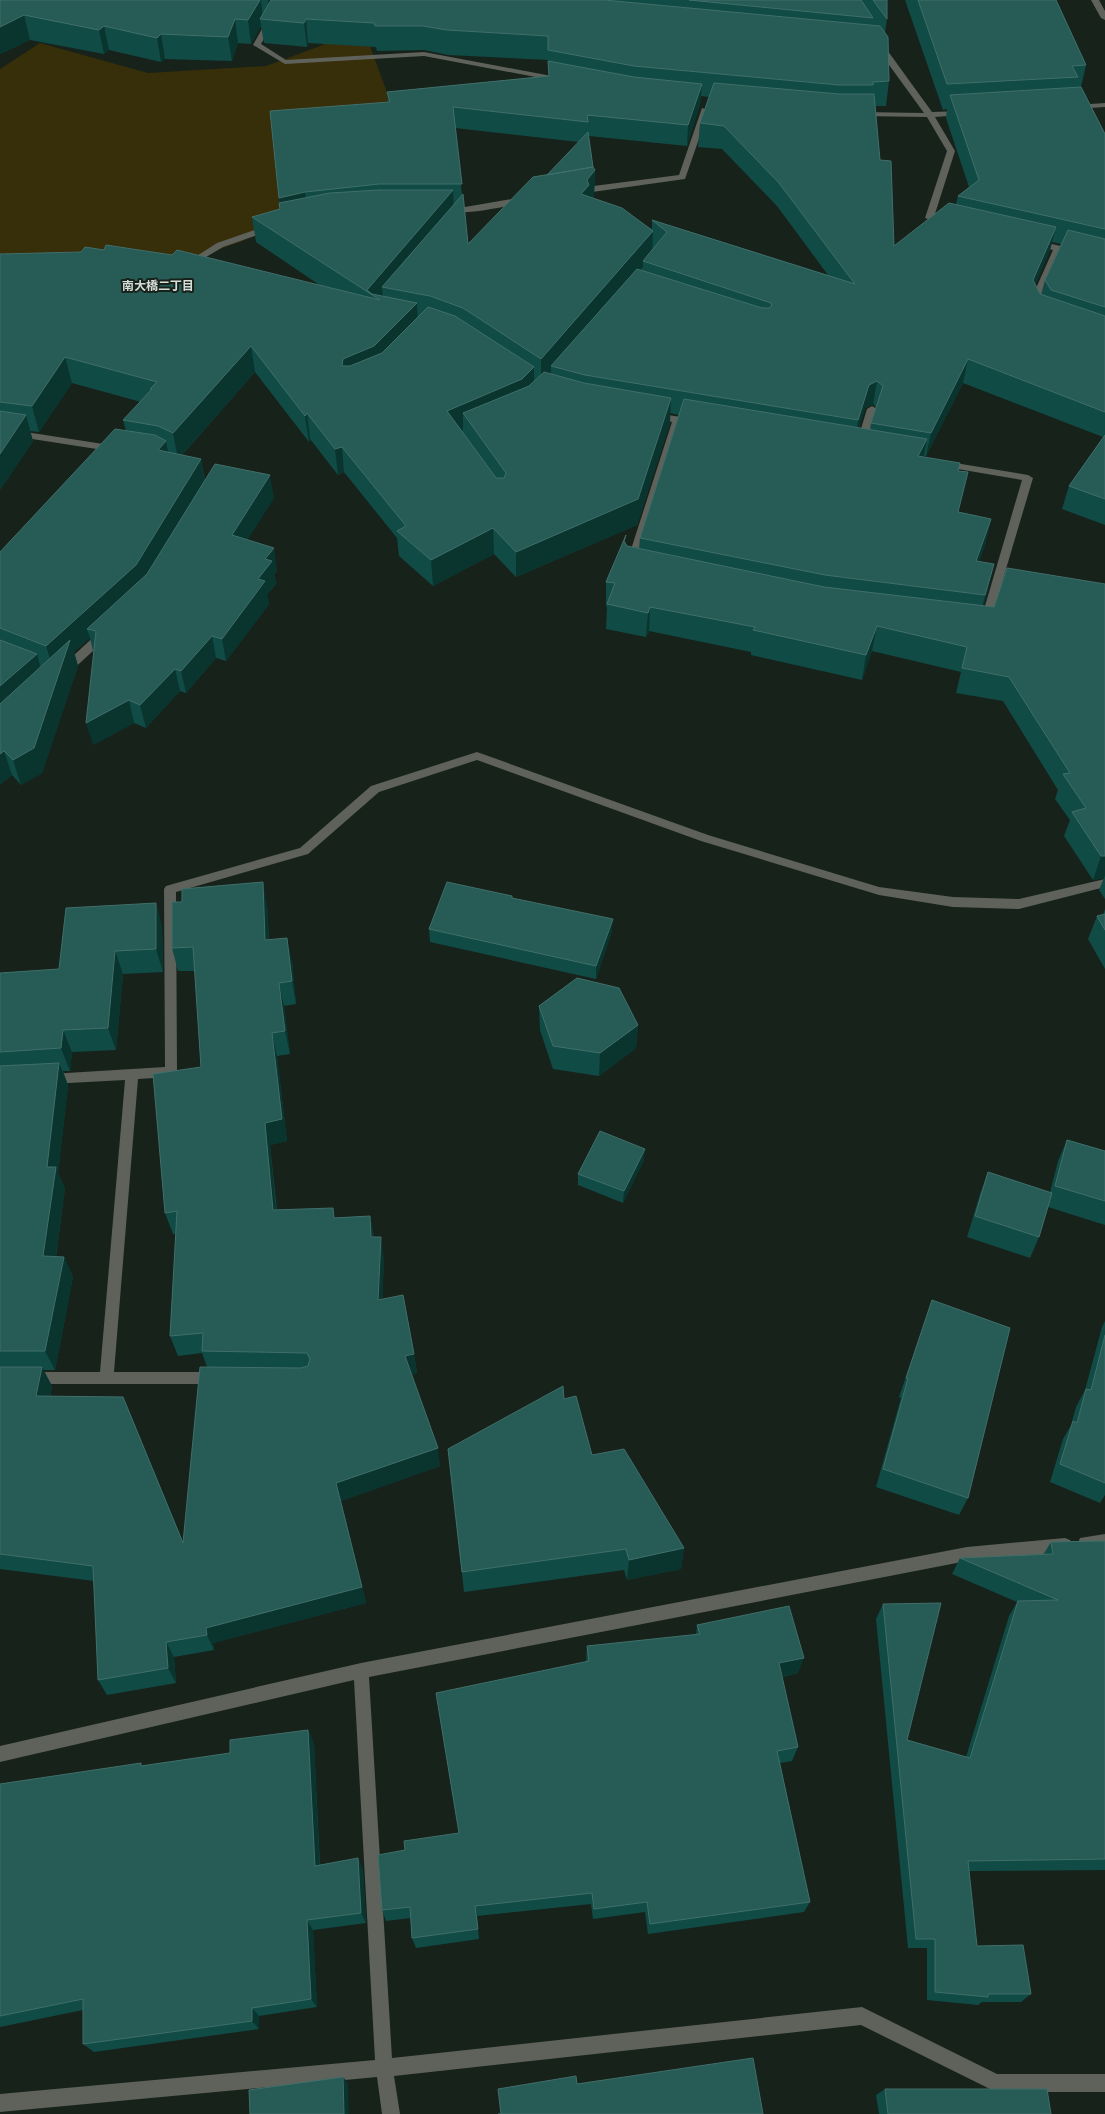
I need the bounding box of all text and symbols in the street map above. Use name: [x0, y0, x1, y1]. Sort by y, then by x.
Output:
district label: 南大橋二丁目: [122, 279, 194, 293]

